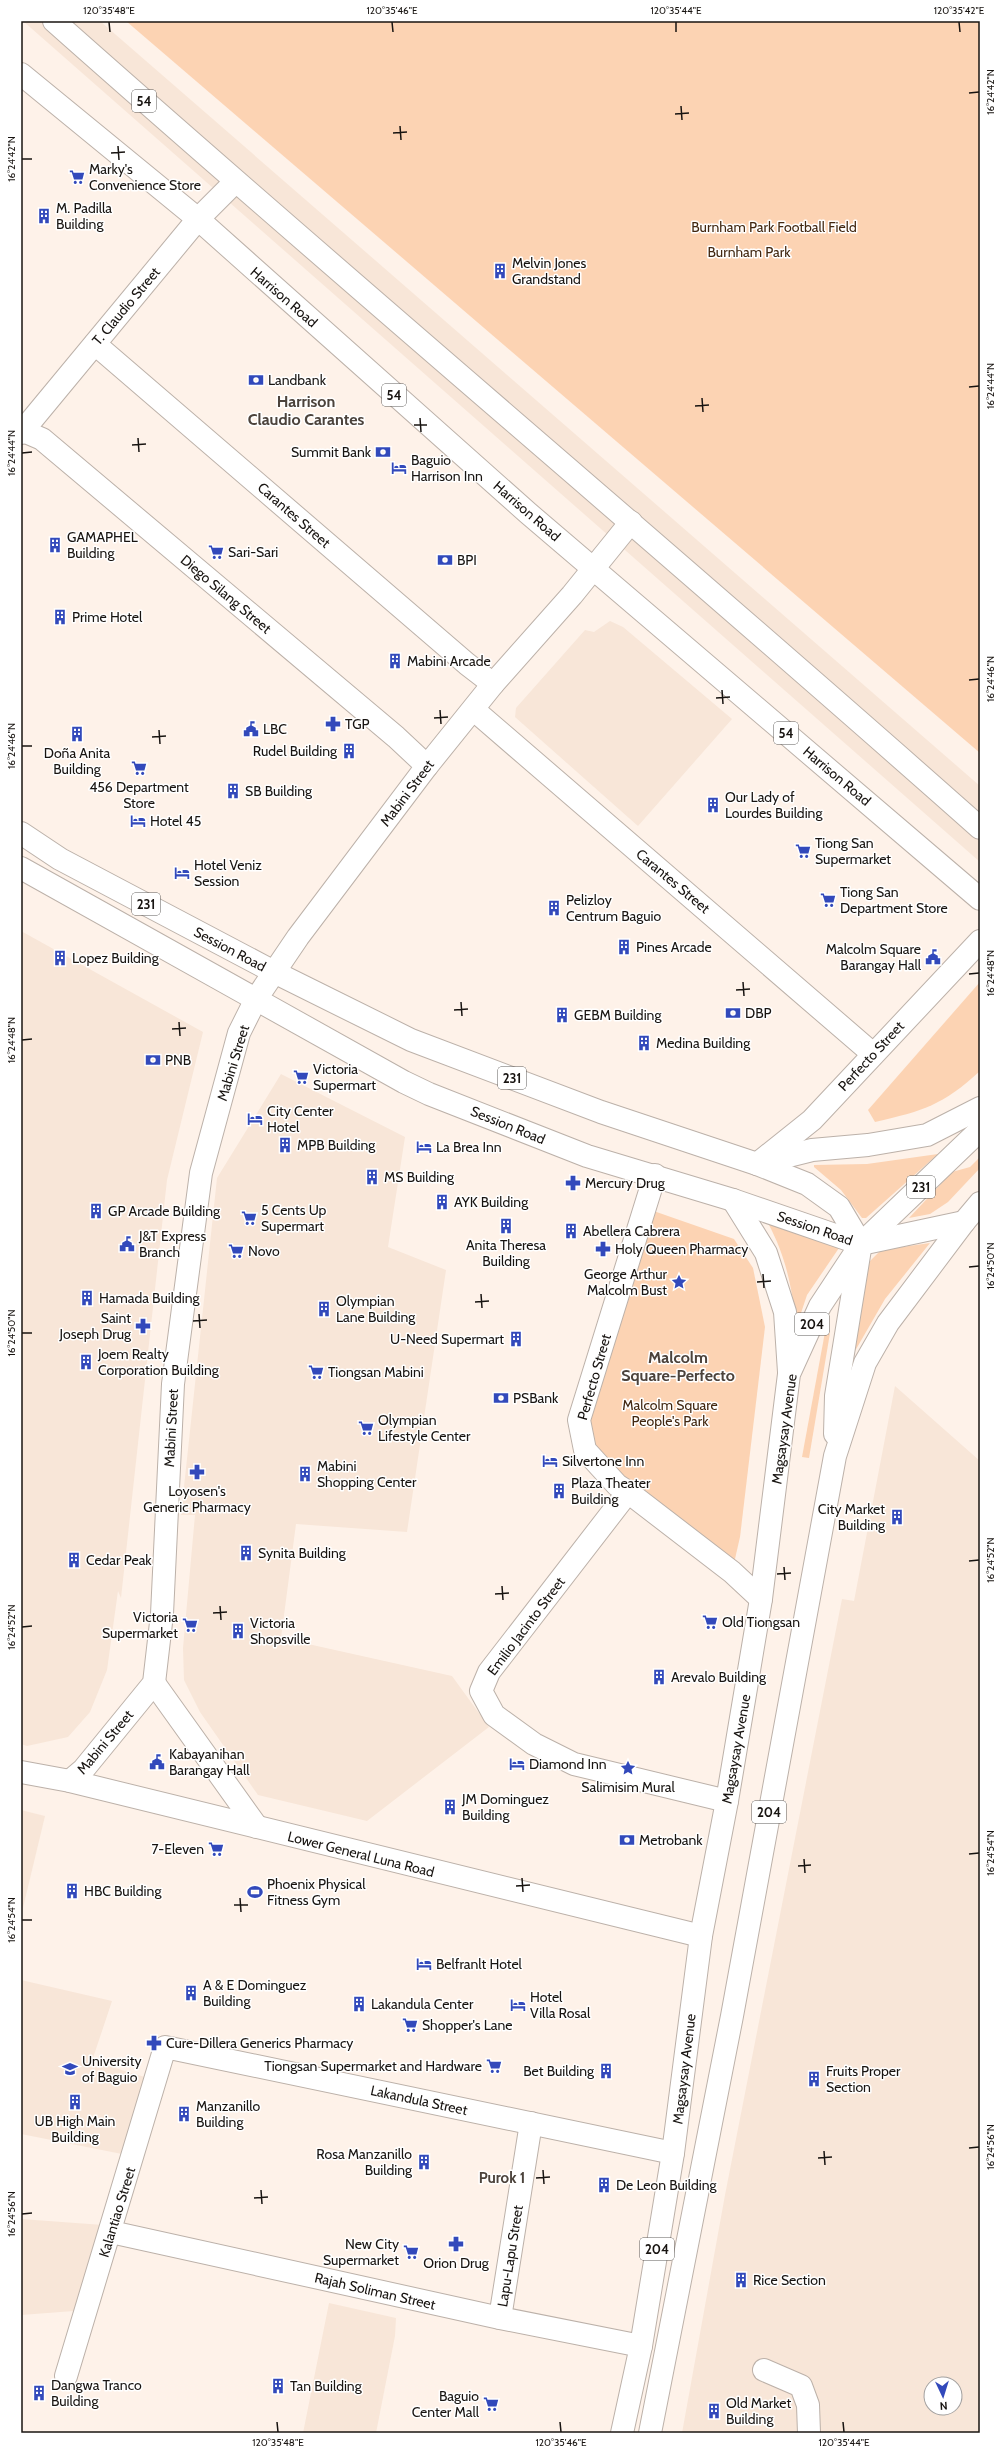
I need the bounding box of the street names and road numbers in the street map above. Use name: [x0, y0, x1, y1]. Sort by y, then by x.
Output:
road number: 54: [132, 90, 156, 112]
street label: T. Claudio Street: [88, 263, 164, 349]
street label: Harrison Road: [247, 263, 321, 331]
road number: 54: [382, 384, 406, 406]
street label: Harrison Road: [490, 477, 564, 545]
street label: Carantes Street: [254, 478, 334, 552]
street label: Diego Silang Street: [177, 551, 275, 637]
road number: 54: [774, 722, 798, 744]
street label: Harrison Road: [799, 742, 875, 810]
street label: Mabini Street: [376, 756, 438, 830]
street label: Carantes Street: [632, 845, 714, 917]
road number: 231: [132, 893, 160, 915]
street label: Session Road: [191, 923, 269, 975]
street label: Perfecto Street: [834, 1017, 908, 1095]
street label: Mabini Street: [213, 1022, 253, 1103]
road number: 231: [498, 1067, 526, 1089]
street label: Session Road: [468, 1102, 548, 1148]
road number: 231: [907, 1176, 935, 1198]
street label: Session Road: [775, 1207, 855, 1249]
road number: 204: [795, 1313, 829, 1335]
street label: Perfecto Street: [573, 1332, 615, 1422]
street label: Magsaysay Avenue: [767, 1373, 801, 1485]
street label: Mabini Street: [160, 1388, 182, 1468]
street label: Emilio Jacinto Street: [483, 1573, 569, 1679]
street label: Magsaysay Avenue: [717, 1693, 755, 1805]
street label: Mabini Street: [73, 1706, 137, 1778]
road number: 204: [752, 1801, 786, 1823]
street label: Lower General Luna Road: [286, 1827, 436, 1881]
street label: Magsaysay Avenue: [668, 2013, 700, 2125]
street label: Lakandula Street: [369, 2081, 469, 2119]
street label: Kalantiao Street: [95, 2164, 139, 2259]
street label: Lapu-Lapu Street: [493, 2204, 527, 2308]
road number: 204: [640, 2238, 674, 2260]
street label: Rajah Soliman Street: [313, 2268, 438, 2314]

